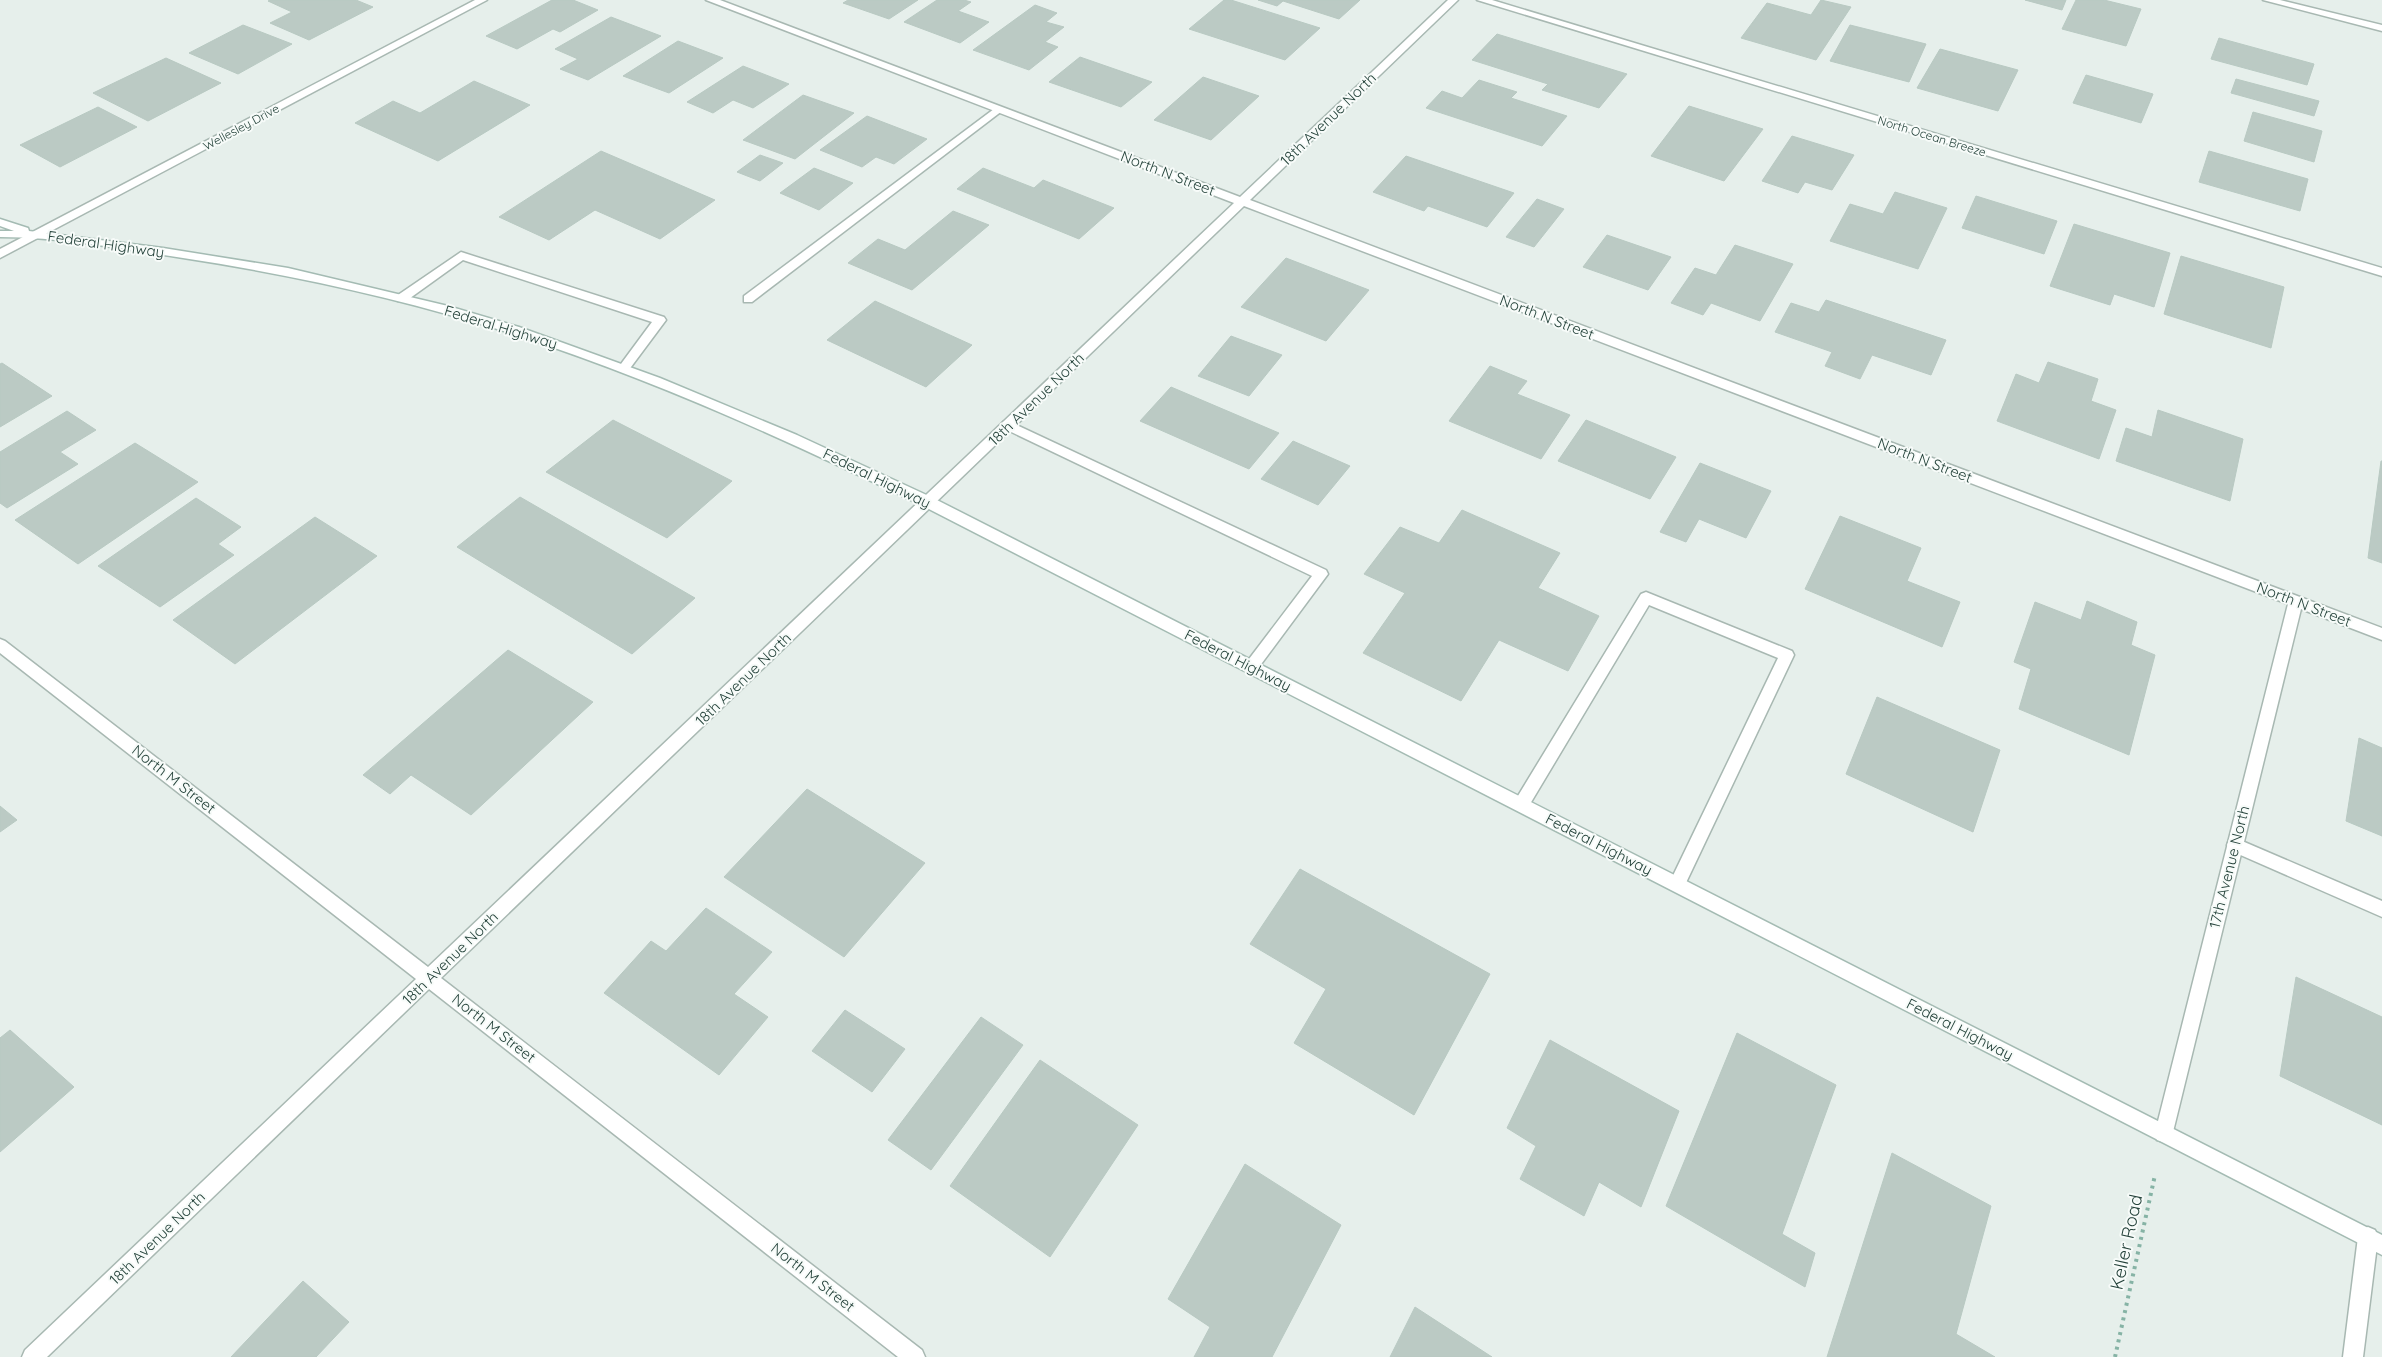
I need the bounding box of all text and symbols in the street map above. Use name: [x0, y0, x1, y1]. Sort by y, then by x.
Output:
street label: 18th Avenue North: [1276, 68, 1380, 170]
street label: Wellesley Drive: [200, 100, 282, 153]
street label: North Ocean Breeze: [1876, 112, 1988, 160]
street label: North N Street: [1118, 146, 1218, 200]
street label: Federal Highway: [47, 226, 165, 262]
street label: North N Street: [1497, 290, 1597, 344]
street label: Federal Highway: [442, 301, 560, 353]
street label: 18th Avenue North: [984, 348, 1088, 450]
street label: North N Street: [1875, 433, 1975, 487]
street label: Federal Highway: [820, 444, 934, 512]
street label: North N Street: [2254, 577, 2354, 631]
street label: Federal Highway: [1181, 625, 1295, 695]
street label: 18th Avenue North: [691, 628, 795, 730]
street label: North M Street: [128, 740, 220, 818]
street label: 17th Avenue North: [2205, 804, 2253, 930]
street label: Federal Highway: [1542, 809, 1656, 879]
street label: 18th Avenue North: [398, 907, 502, 1009]
street label: North M Street: [448, 989, 540, 1067]
street label: Federal Highway: [1903, 994, 2017, 1064]
street label: 18th Avenue North: [105, 1187, 209, 1289]
street label: Keller Road: [2105, 1192, 2147, 1292]
street label: North M Street: [767, 1238, 859, 1316]

